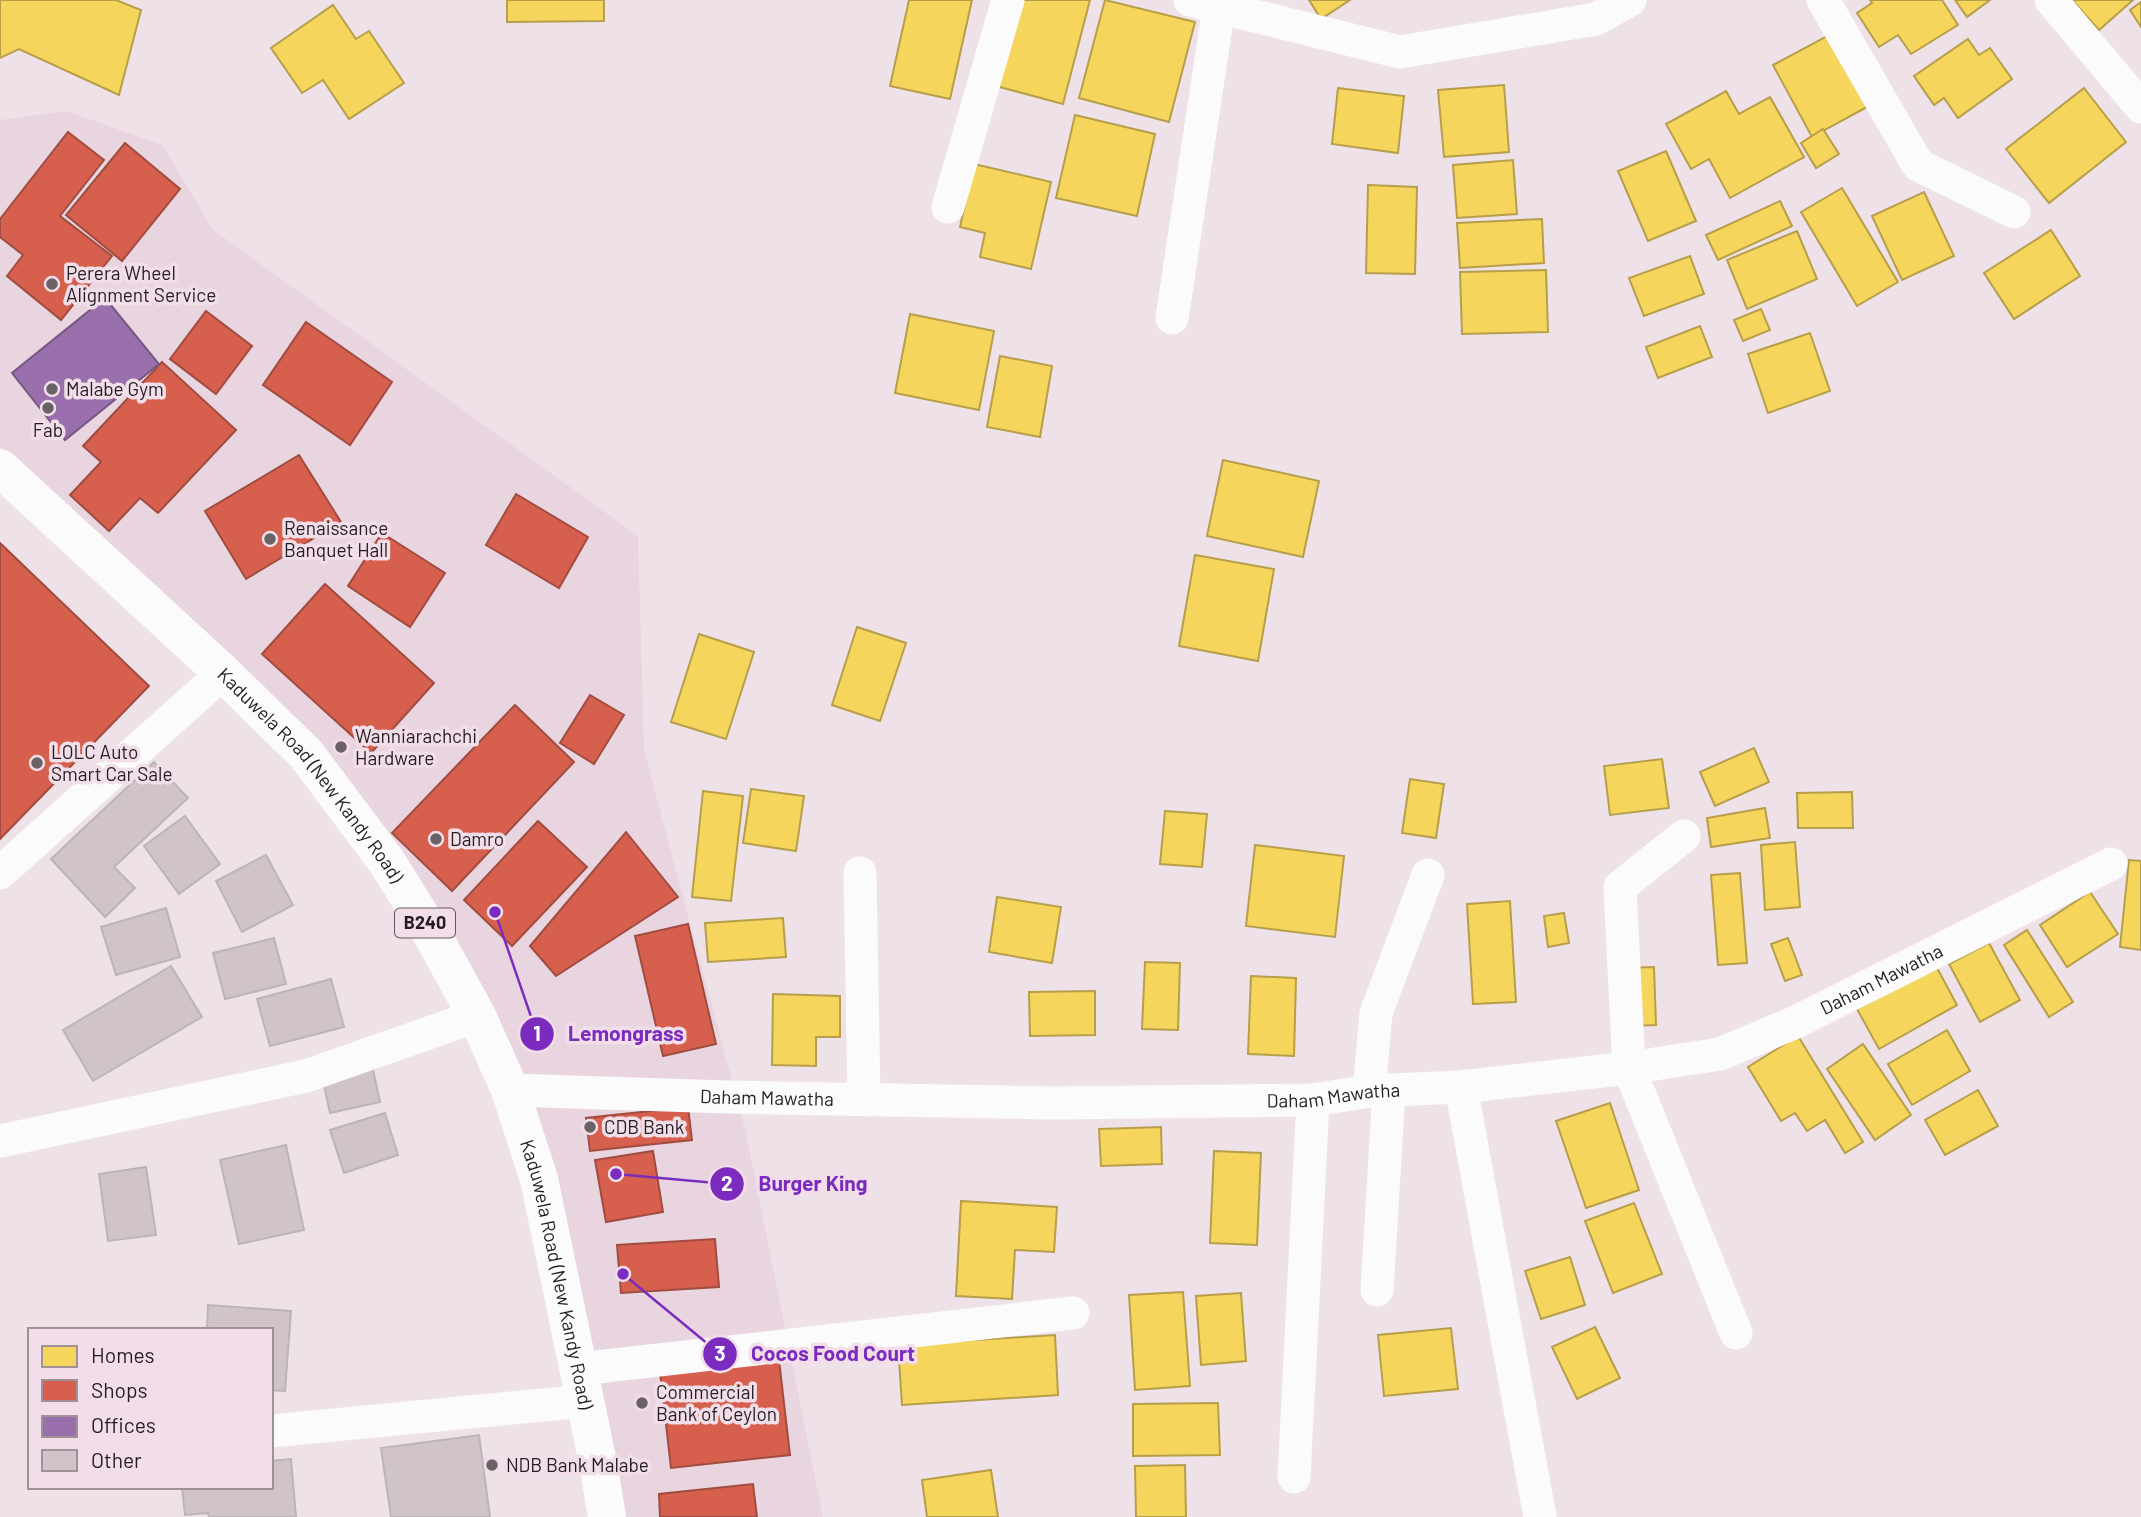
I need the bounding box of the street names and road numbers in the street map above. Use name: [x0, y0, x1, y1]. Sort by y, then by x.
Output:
street label: Kaduwela Road (New Kandy Road): [213, 662, 409, 887]
road number: B240: [395, 908, 455, 938]
street label: Daham Mawatha: [1816, 938, 1946, 1019]
street label: Daham Mawatha: [1267, 1078, 1401, 1112]
street label: Daham Mawatha: [700, 1084, 834, 1110]
street label: Kaduwela Road (New Kandy Road): [516, 1136, 599, 1412]

